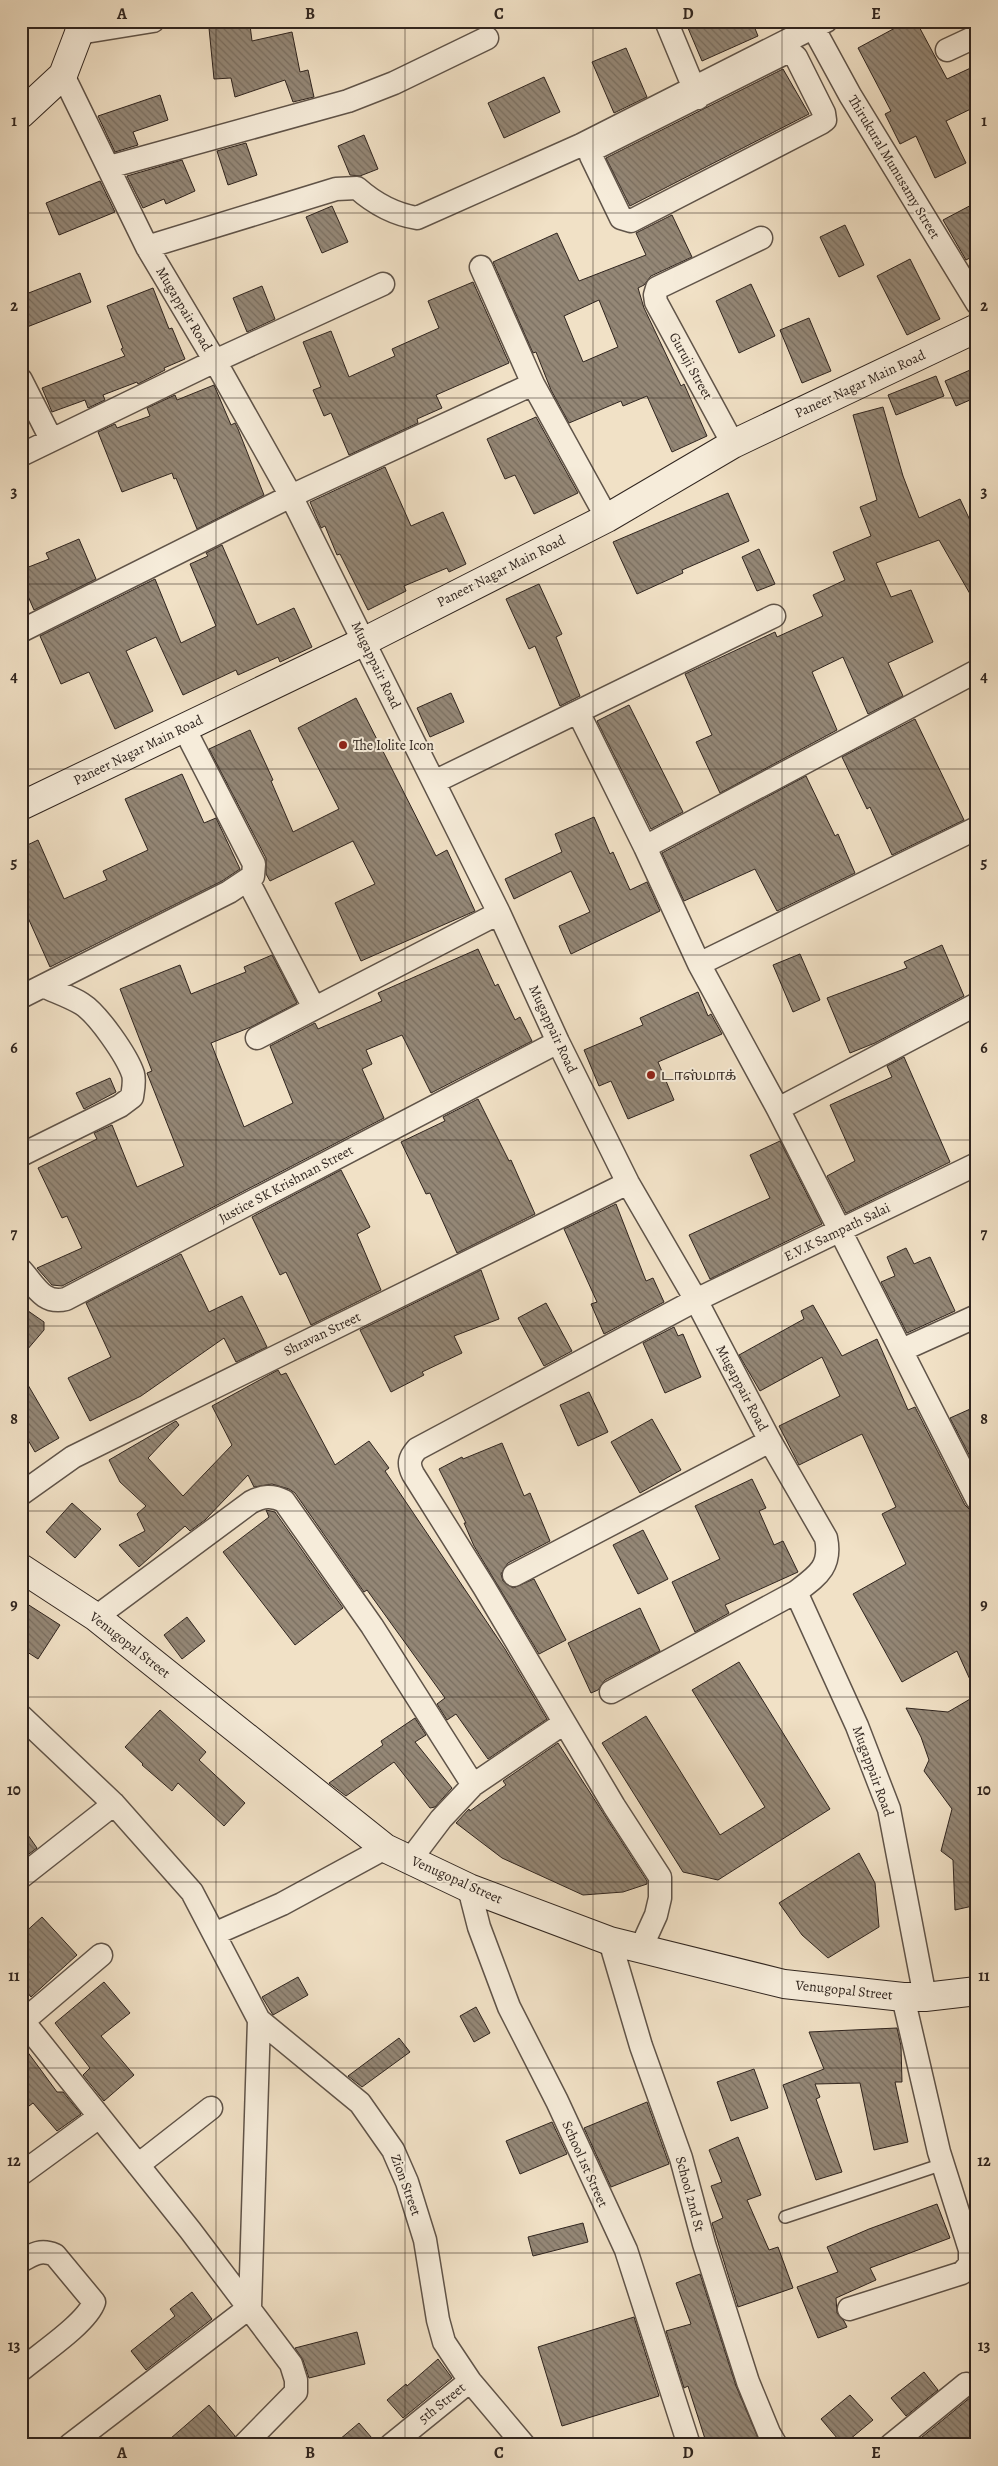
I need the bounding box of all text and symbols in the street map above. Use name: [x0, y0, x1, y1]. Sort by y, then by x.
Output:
text: A: [116, 3, 128, 25]
text: B: [305, 3, 315, 25]
text: C: [494, 3, 504, 25]
text: D: [682, 3, 694, 25]
text: E: [871, 3, 881, 25]
street label: Thirukural Munusamy Street: [843, 92, 945, 243]
text: 1: [11, 110, 17, 132]
text: 1: [981, 110, 987, 132]
street label: Mugappair Road: [151, 263, 217, 355]
text: 2: [10, 295, 18, 317]
text: 2: [980, 295, 988, 317]
street label: Guruji Street: [665, 329, 717, 403]
street label: Paneer Nagar Main Road: [792, 345, 929, 423]
text: 3: [11, 481, 18, 503]
text: 3: [981, 481, 988, 503]
street label: Paneer Nagar Main Road: [433, 530, 569, 612]
street label: Mugappair Road: [347, 618, 406, 712]
text: 4: [10, 666, 18, 688]
text: 4: [980, 666, 988, 688]
street label: Paneer Nagar Main Road: [70, 710, 206, 790]
place label: The Iolite Icon: [353, 736, 434, 755]
marker: The Iolite Icon: [337, 739, 349, 751]
text: 5: [11, 852, 18, 874]
text: 5: [981, 852, 988, 874]
street label: Mugappair Road: [524, 982, 582, 1077]
text: 6: [10, 1037, 18, 1059]
text: 6: [980, 1037, 988, 1059]
place label: டாஸ்மாக்: [661, 1066, 737, 1085]
marker: டாஸ்மாக்: [645, 1069, 657, 1081]
street label: Justice SK Krishnan Street: [215, 1140, 357, 1228]
street label: E.V.K Sampath Salai: [781, 1198, 893, 1266]
text: 7: [11, 1223, 18, 1245]
text: 7: [981, 1223, 988, 1245]
street label: Shravan Street: [280, 1307, 364, 1361]
street label: Mugappair Road: [711, 1342, 773, 1435]
text: 8: [10, 1408, 18, 1430]
text: 8: [980, 1408, 988, 1430]
text: 9: [10, 1594, 18, 1616]
text: 9: [980, 1594, 988, 1616]
street label: Venugopal Street: [85, 1607, 175, 1683]
street label: Mugappair Road: [848, 1723, 898, 1819]
text: 10: [7, 1779, 21, 1801]
text: 10: [977, 1779, 991, 1801]
street label: Venugopal Street: [408, 1851, 506, 1909]
text: 11: [8, 1965, 20, 1987]
text: 11: [978, 1965, 990, 1987]
street label: Venugopal Street: [794, 1975, 894, 2005]
street label: School 1st Street: [557, 2118, 613, 2211]
text: 12: [7, 2150, 21, 2172]
text: 12: [977, 2150, 991, 2172]
street label: Zion Street: [386, 2152, 426, 2219]
street label: School 2nd St: [671, 2154, 709, 2234]
text: 13: [8, 2335, 20, 2357]
text: 13: [978, 2335, 990, 2357]
street label: 5th Street: [415, 2378, 470, 2428]
text: A: [116, 2442, 128, 2464]
text: B: [305, 2442, 315, 2464]
text: C: [494, 2442, 504, 2464]
text: D: [682, 2442, 694, 2464]
text: E: [871, 2442, 881, 2464]

